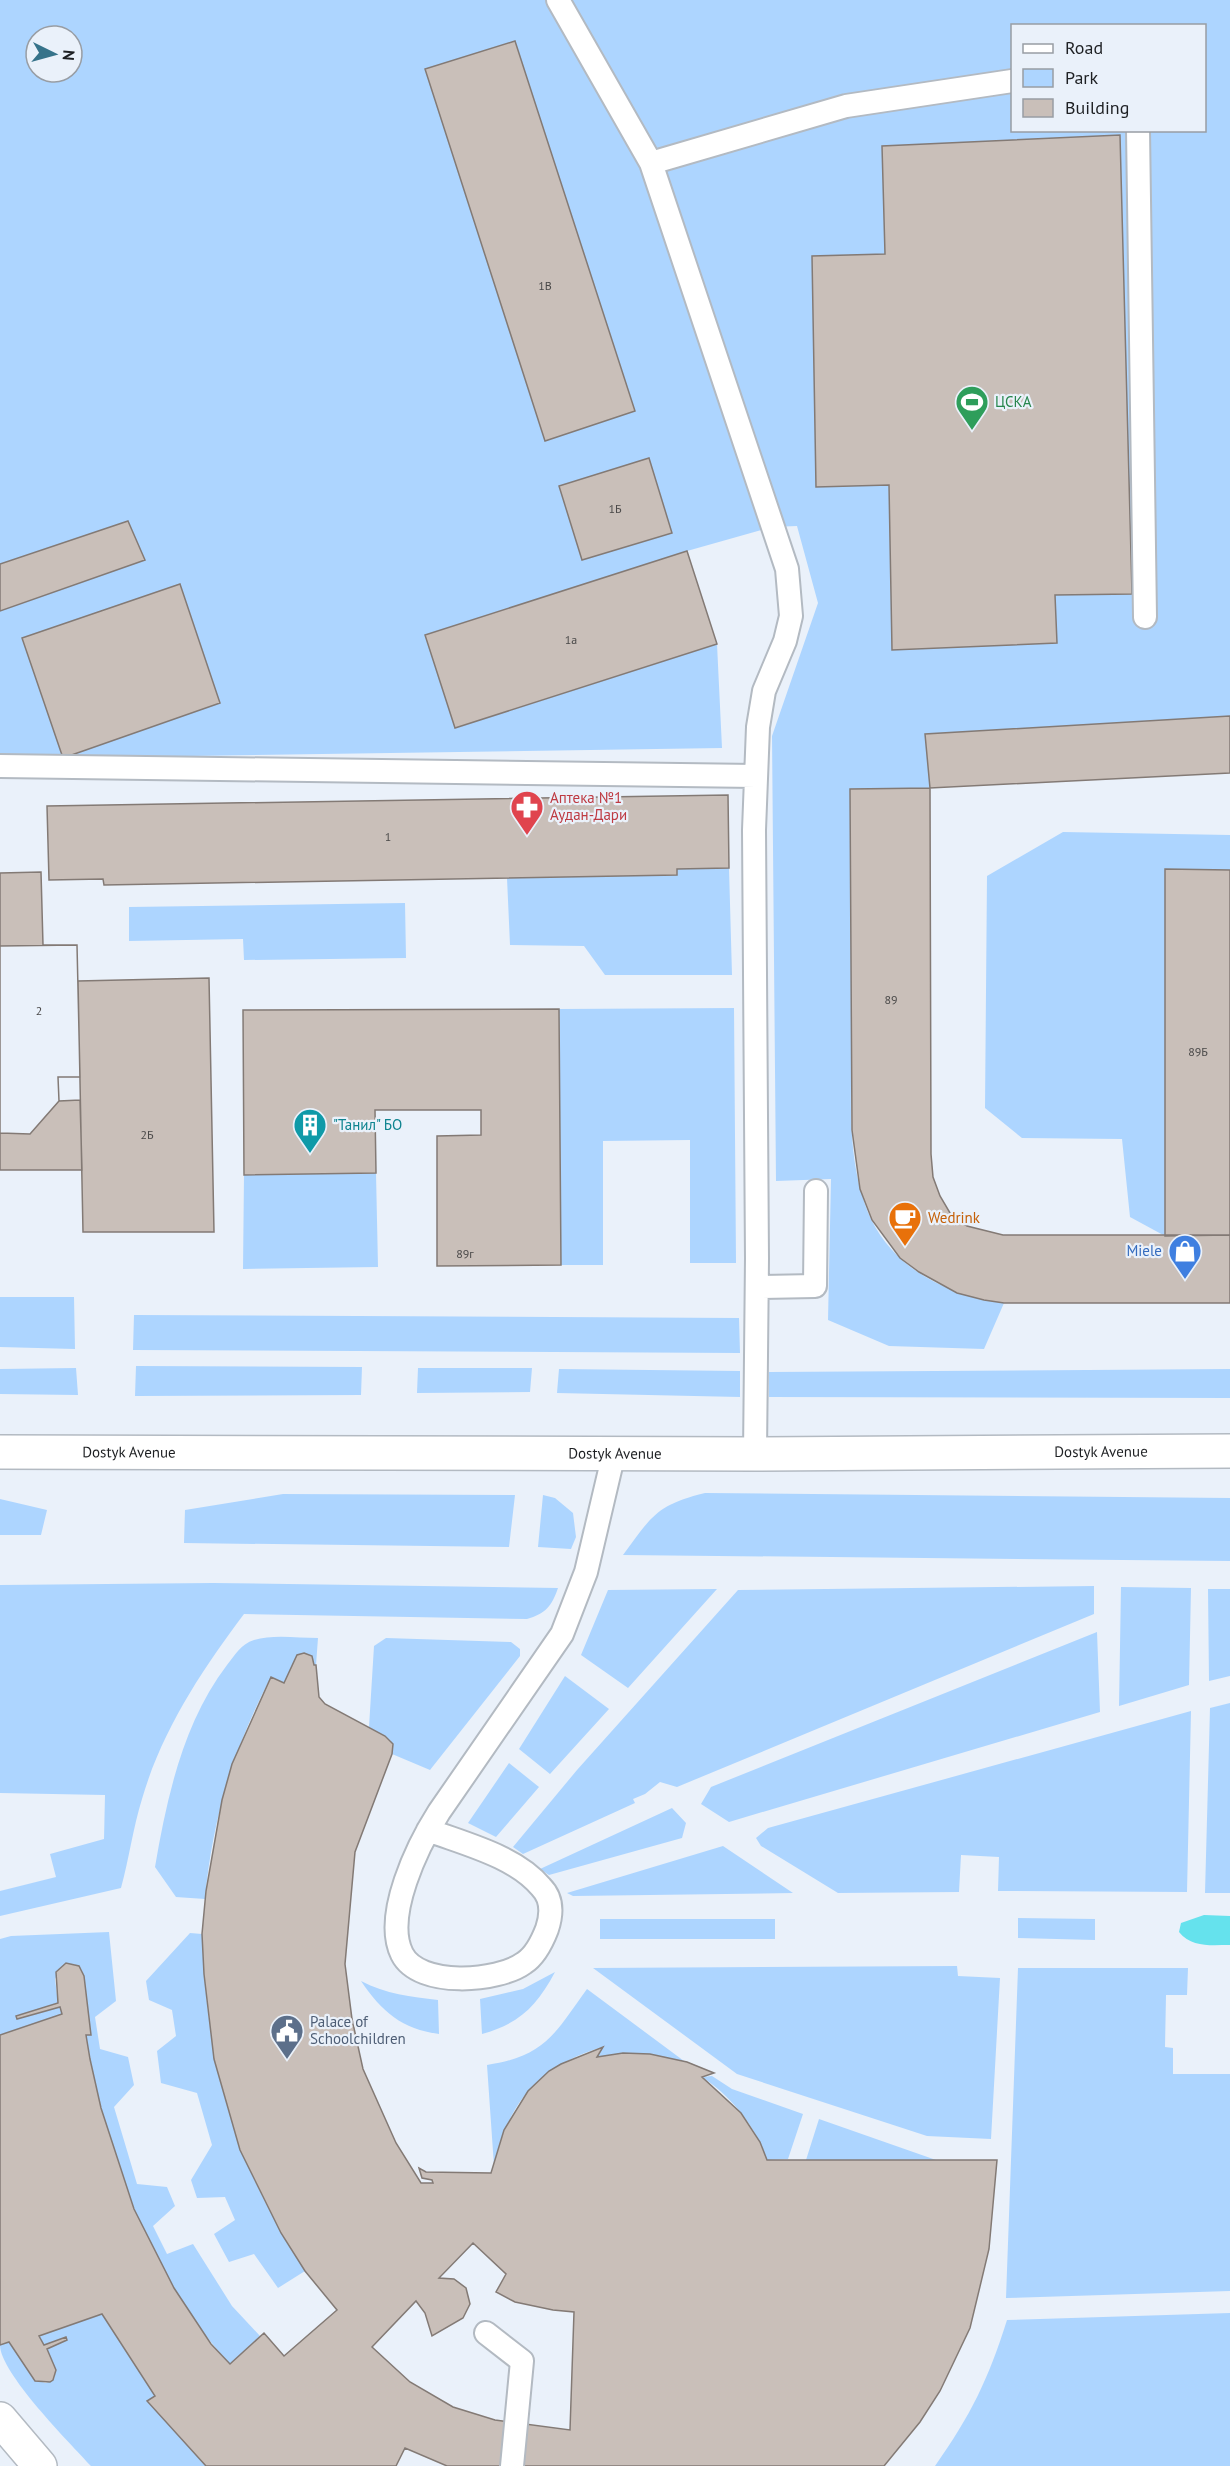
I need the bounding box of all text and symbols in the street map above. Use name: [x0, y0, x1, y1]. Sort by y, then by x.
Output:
north arrow: [24, 24, 84, 84]
legend: [1011, 24, 1206, 132]
text: Road: [1065, 36, 1103, 59]
text: N: [59, 49, 79, 61]
text: Park: [1065, 66, 1098, 89]
text: Building: [1065, 96, 1129, 119]
house number: 1В: [538, 278, 552, 293]
sports icon: ЦСКА: [954, 384, 990, 431]
place label: ЦСКА: [995, 392, 1032, 411]
house number: 1Б: [608, 501, 622, 516]
house number: 1а: [565, 632, 577, 647]
place label: Аптека №1 Аудан-Дари: [550, 788, 627, 824]
pharmacy icon: Аптека №1 Аудан-Дари: [509, 789, 545, 836]
house number: 1: [385, 829, 391, 844]
house number: 89: [884, 992, 898, 1007]
house number: 2: [36, 1003, 42, 1018]
house number: 89Б: [1188, 1044, 1208, 1059]
building icon: "Танил" БО: [292, 1107, 328, 1154]
place label: "Танил" БО: [333, 1115, 402, 1134]
house number: 2Б: [140, 1127, 154, 1142]
cafe icon: Wedrink: [887, 1200, 923, 1247]
place label: Wedrink: [928, 1208, 981, 1227]
shop icon: Miele: [1167, 1233, 1203, 1280]
place label: Miele: [1126, 1241, 1162, 1260]
house number: 89г: [456, 1246, 474, 1261]
street label: Dostyk Avenue: [82, 1442, 176, 1461]
street label: Dostyk Avenue: [1054, 1442, 1148, 1461]
street label: Dostyk Avenue: [568, 1444, 662, 1463]
place label: Palace of Schoolchildren: [310, 2012, 406, 2048]
public building icon: Palace of Schoolchildren: [269, 2013, 305, 2060]

